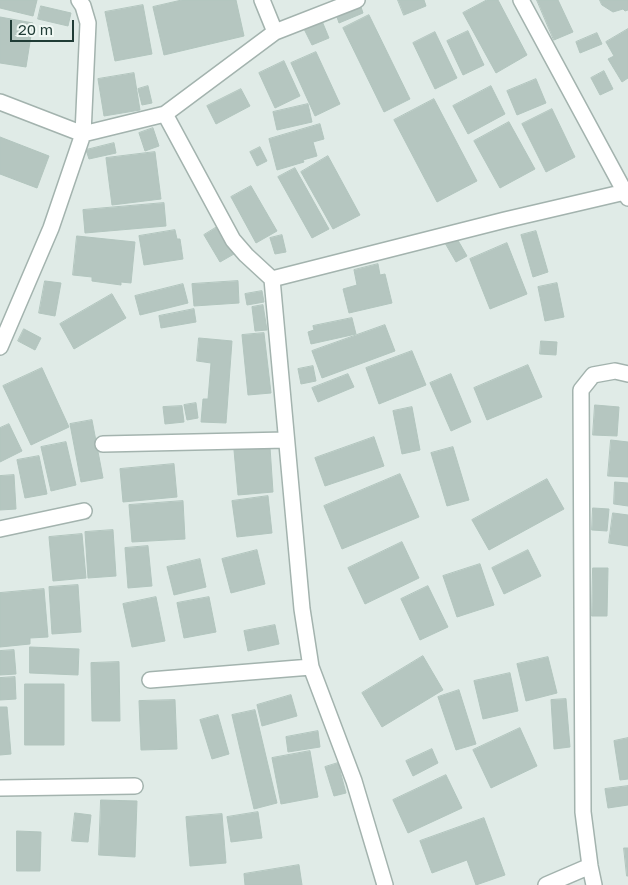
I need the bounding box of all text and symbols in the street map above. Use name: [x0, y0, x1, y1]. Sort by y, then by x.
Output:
scale bar: [12, 10, 76, 42]
text: 20 m: [18, 20, 53, 38]

